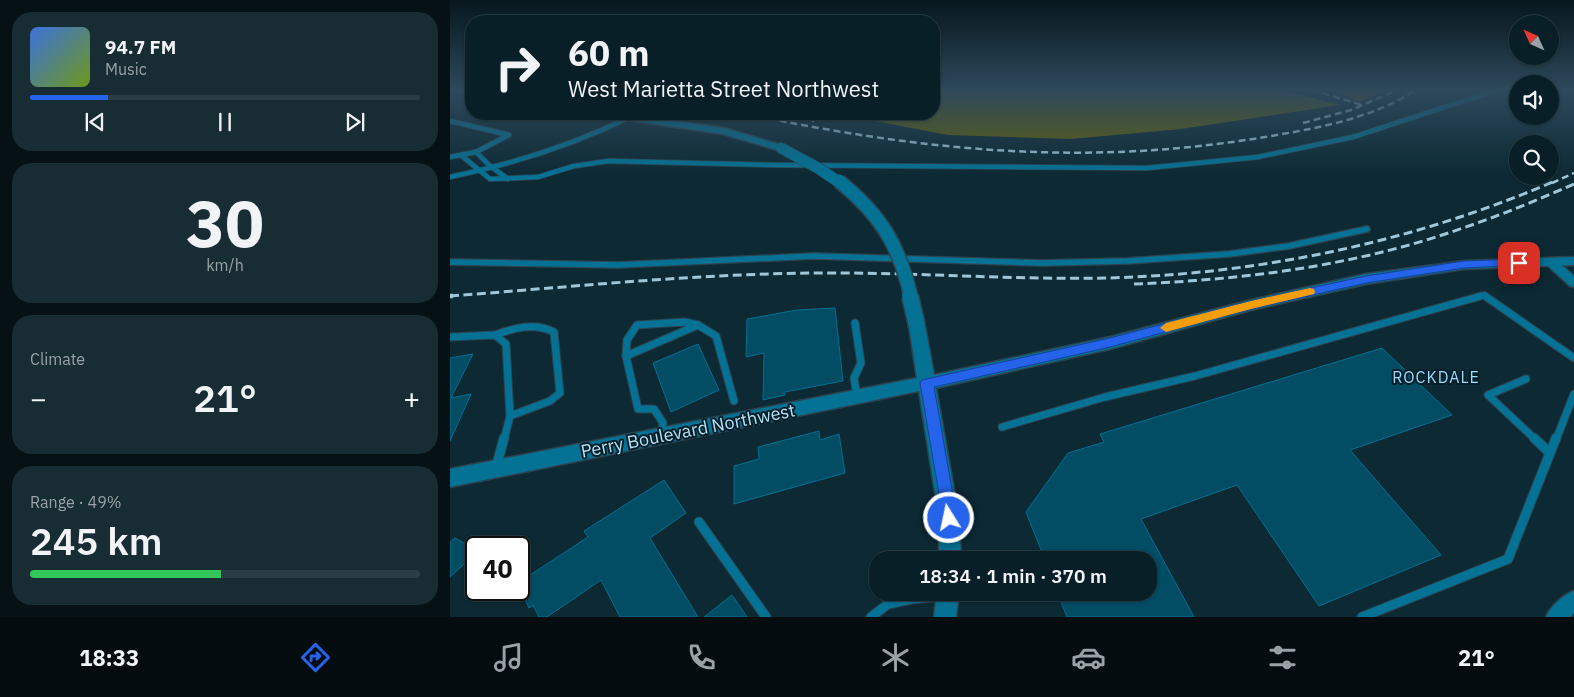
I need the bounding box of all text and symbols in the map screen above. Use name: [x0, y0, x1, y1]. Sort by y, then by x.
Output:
north arrow: [1509, 15, 1559, 65]
map controls: [1509, 15, 1559, 185]
text: 60 m: [568, 30, 650, 76]
text: 94.7 FM: [105, 35, 176, 59]
icon: right: [485, 35, 550, 100]
text: Music: [105, 59, 147, 79]
text: West Marietta Street Northwest: [568, 74, 879, 103]
button: sound: [1509, 75, 1559, 125]
icon: previous: [81, 108, 109, 136]
icon: pause: [211, 108, 239, 136]
icon: next: [341, 108, 369, 136]
button: search: [1509, 135, 1559, 185]
text: 30: [186, 180, 264, 265]
pin: [1498, 242, 1540, 284]
icon: arrive: [1505, 249, 1533, 277]
text: km/h: [206, 255, 244, 275]
text: Climate: [30, 349, 85, 369]
district label: ROCKDALE: [1392, 367, 1480, 387]
text: 21°: [193, 373, 257, 422]
text: −: [30, 380, 47, 417]
text: +: [403, 380, 420, 417]
street label: Perry Boulevard Northwest: [579, 398, 797, 463]
position arrow: [922, 491, 974, 543]
text: Range · 49%: [30, 492, 122, 512]
text: 245 km: [30, 516, 162, 565]
speed limit sign: 40: [465, 536, 530, 601]
text: 18:34 · 1 min · 370 m: [919, 564, 1107, 588]
icon: directions: [298, 640, 333, 675]
icon: music: [491, 640, 526, 675]
icon: phone: [684, 640, 719, 675]
icon: climate: [878, 640, 913, 675]
icon: car: [1071, 640, 1106, 675]
icon: filters: [1265, 640, 1300, 675]
text: 18:33: [79, 643, 139, 672]
text: 21°: [1458, 643, 1495, 672]

